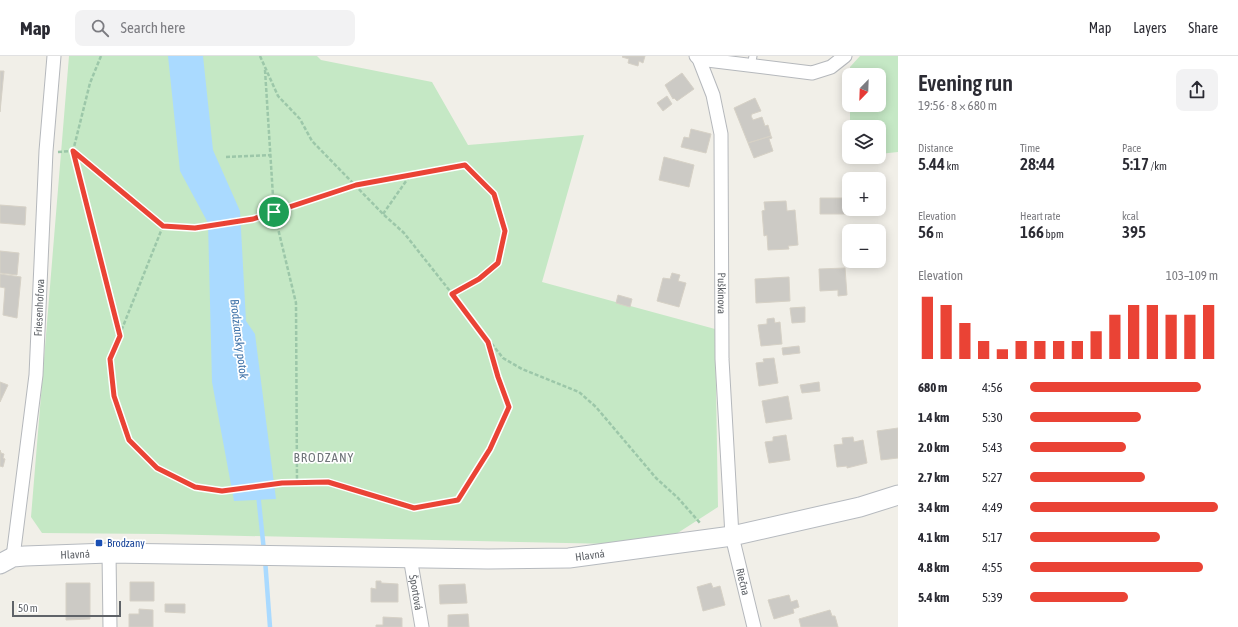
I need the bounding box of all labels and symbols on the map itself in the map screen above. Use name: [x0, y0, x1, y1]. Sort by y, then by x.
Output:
north arrow: [842, 68, 886, 112]
pin: [257, 195, 291, 229]
street label: Puškinova: [716, 272, 728, 314]
street label: Friesenhofova: [32, 279, 46, 336]
water label: Brodziansky potok: [227, 298, 251, 380]
district label: BRODZANY: [294, 450, 354, 465]
place label: Brodzany: [107, 537, 145, 549]
marker: Brodzany: [94, 538, 104, 548]
street label: Hlavná: [574, 547, 605, 563]
street label: Hlavná: [60, 548, 90, 561]
street label: Riečna: [734, 567, 752, 597]
street label: Športová: [407, 574, 425, 611]
scale bar: [12, 599, 121, 618]

